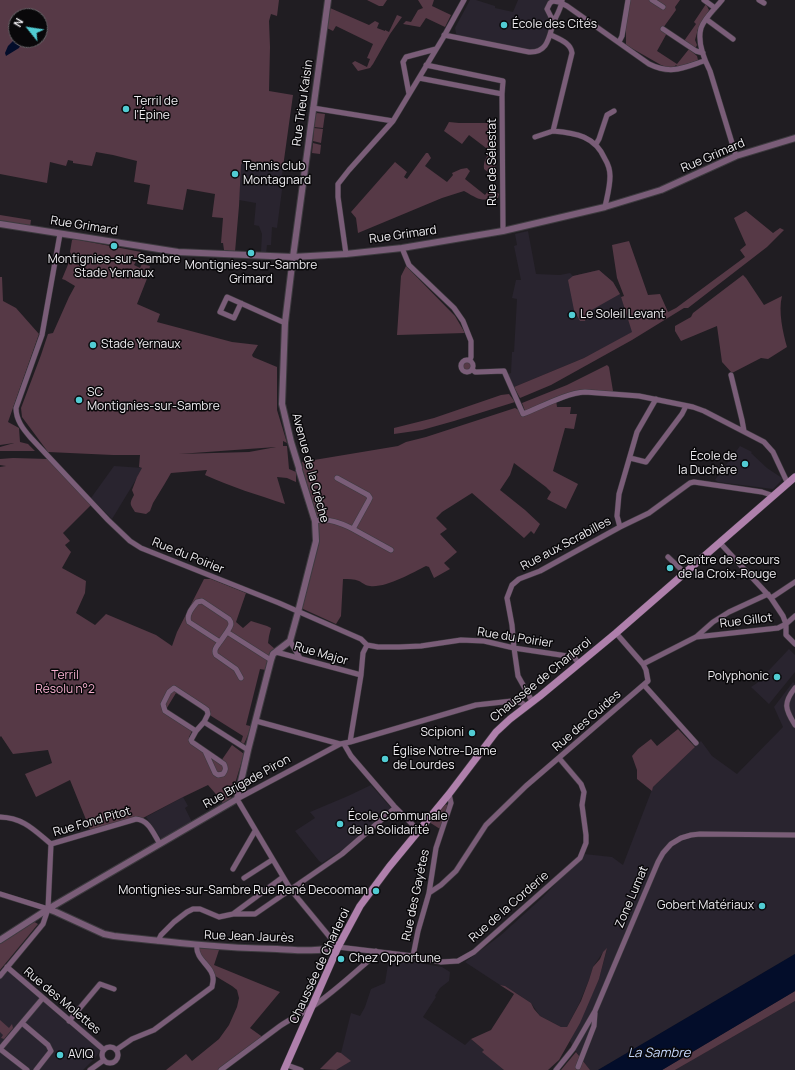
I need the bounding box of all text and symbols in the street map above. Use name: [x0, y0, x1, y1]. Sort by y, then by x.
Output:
north arrow: [8, 8, 48, 48]
text: N: [10, 15, 27, 29]
place label: École des Cités: [512, 18, 597, 32]
marker: École des Cités: [499, 20, 509, 30]
street label: Rue Trieu Kaisin: [290, 59, 316, 147]
place label: Terril de l'Épine: [134, 95, 178, 123]
marker: Terril de l'Épine: [121, 104, 131, 114]
street label: Rue de Sélestat: [486, 118, 500, 206]
street label: Rue Grimard: [679, 136, 747, 176]
place label: Tennis club Montagnard: [243, 160, 311, 188]
marker: Tennis club Montagnard: [230, 169, 240, 179]
street label: Rue Grimard: [49, 214, 119, 238]
street label: Rue Grimard: [368, 223, 438, 247]
marker: Montignies-sur-Sambre Stade Yernaux: [109, 241, 119, 251]
marker: Montignies-sur-Sambre Grimard: [246, 248, 256, 258]
place label: Montignies-sur-Sambre Stade Yernaux: [48, 253, 180, 281]
place label: Montignies-sur-Sambre Grimard: [185, 259, 317, 287]
place label: Le Soleil Levant: [580, 308, 665, 322]
marker: Le Soleil Levant: [567, 310, 577, 320]
place label: Stade Yernaux: [101, 338, 181, 352]
marker: Stade Yernaux: [88, 340, 98, 350]
place label: SC Montignies-sur-Sambre: [87, 386, 220, 414]
marker: SC Montignies-sur-Sambre: [74, 395, 84, 405]
street label: Avenue de la Crèche: [288, 412, 332, 524]
place label: École de la Duchère: [678, 450, 737, 478]
marker: École de la Duchère: [740, 459, 750, 469]
street label: Rue aux Scrabilles: [518, 514, 614, 574]
street label: Rue du Poirier: [150, 535, 226, 577]
place label: Centre de secours de la Croix-Rouge: [678, 554, 780, 582]
marker: Centre de secours de la Croix-Rouge: [665, 563, 675, 573]
street label: Rue Gillot: [719, 611, 773, 631]
street label: Rue du Poirier: [476, 625, 554, 651]
street label: Chaussée de Charleroi: [488, 635, 594, 725]
street label: Rue Major: [292, 639, 350, 669]
park label: Terril Résolu n°2: [35, 669, 95, 697]
place label: Polyphonic: [708, 670, 769, 684]
marker: Polyphonic: [772, 672, 782, 682]
street label: Rue des Guides: [550, 687, 624, 755]
place label: Scipioni: [420, 726, 464, 740]
marker: Scipioni: [467, 728, 477, 738]
place label: Église Notre-Dame de Lourdes: [393, 745, 497, 773]
street label: Rue Brigade Piron: [201, 752, 293, 812]
marker: Église Notre-Dame de Lourdes: [380, 754, 390, 764]
street label: Rue Fond Pitot: [51, 804, 133, 840]
place label: École Communale de la Solidarité: [348, 810, 447, 838]
marker: École Communale de la Solidarité: [335, 819, 345, 829]
street label: Rue des Gayètes: [399, 848, 433, 942]
street label: Zone Lumat: [613, 864, 651, 930]
street label: Rue de la Corderie: [466, 869, 552, 945]
place label: Montignies-sur-Sambre Rue René Decooman: [118, 884, 368, 898]
marker: Montignies-sur-Sambre Rue René Decooman: [371, 886, 381, 896]
place label: Gobert Matériaux: [657, 899, 754, 913]
marker: Gobert Matériaux: [757, 901, 767, 911]
street label: Chaussée de Charleroi: [287, 906, 353, 1026]
street label: Rue Jean Jaurès: [204, 928, 294, 946]
place label: Chez Opportune: [349, 952, 441, 966]
marker: Chez Opportune: [336, 954, 346, 964]
street label: Rue des Molettes: [21, 965, 103, 1037]
water label: La Sambre: [628, 1045, 690, 1061]
place label: AVIQ: [68, 1048, 93, 1062]
marker: AVIQ: [55, 1050, 65, 1060]

